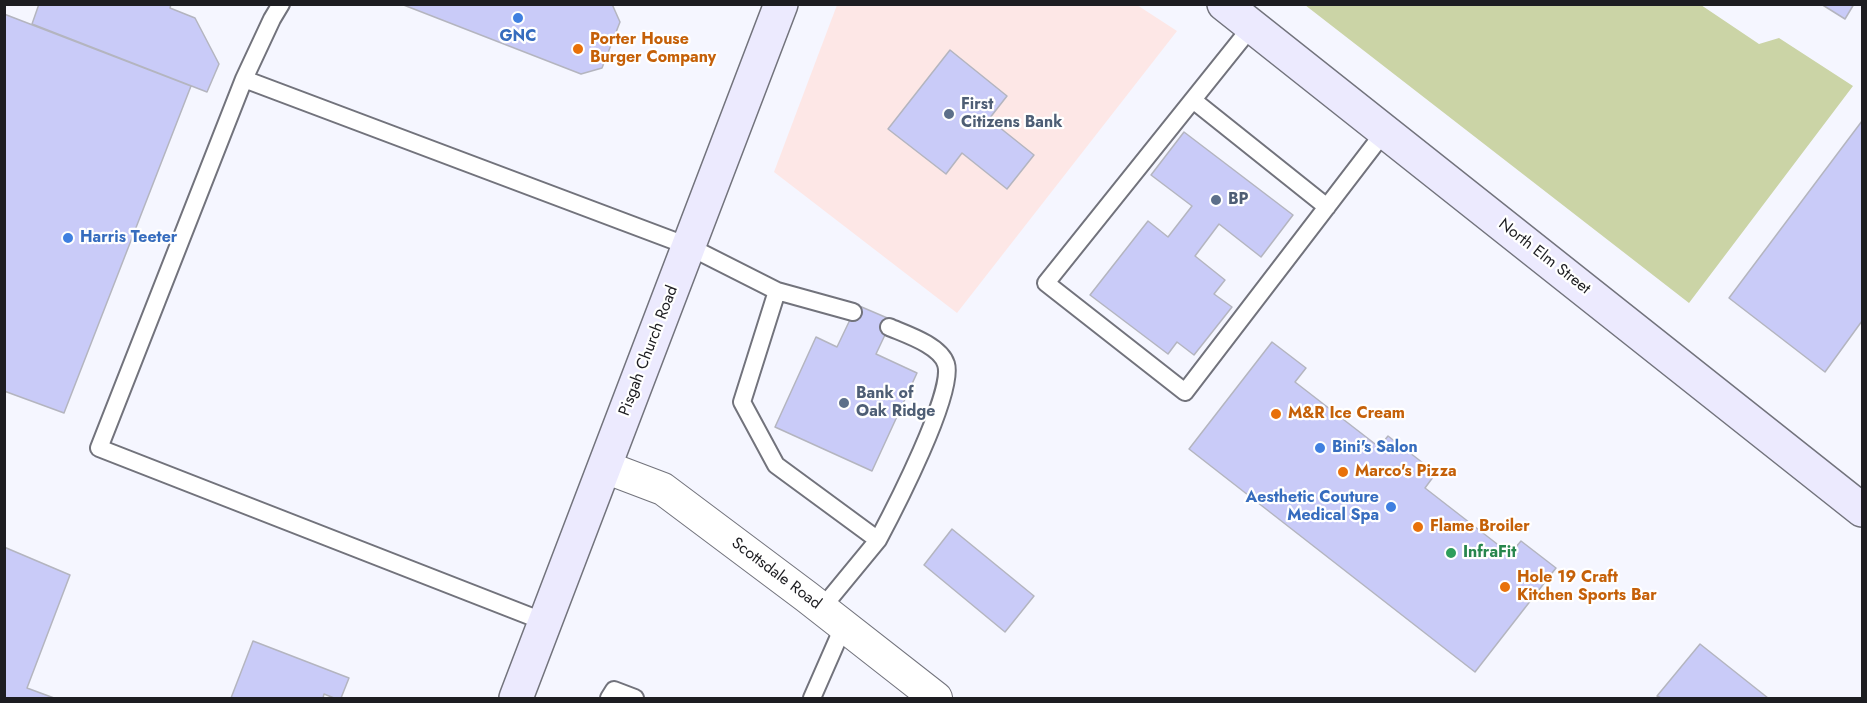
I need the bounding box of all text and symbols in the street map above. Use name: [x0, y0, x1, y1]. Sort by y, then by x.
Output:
marker: GNC: [511, 11, 525, 25]
place label: GNC: [500, 27, 536, 47]
place label: Porter House Burger Company: [590, 30, 716, 68]
marker: Porter House Burger Company: [571, 42, 585, 56]
place label: First Citizens Bank: [961, 95, 1062, 133]
marker: First Citizens Bank: [942, 107, 956, 121]
place label: BP: [1228, 190, 1249, 210]
marker: BP: [1209, 193, 1223, 207]
street label: North Elm Street: [1494, 215, 1594, 299]
place label: Harris Teeter: [80, 228, 177, 248]
marker: Harris Teeter: [61, 231, 75, 245]
street label: Pisgah Church Road: [615, 283, 683, 419]
place label: Bank of Oak Ridge: [856, 384, 935, 422]
marker: Bank of Oak Ridge: [837, 396, 851, 410]
place label: M&R Ice Cream: [1288, 404, 1405, 424]
marker: M&R Ice Cream: [1269, 407, 1283, 421]
place label: Bini's Salon: [1332, 438, 1418, 458]
marker: Bini's Salon: [1313, 441, 1327, 455]
place label: Marco's Pizza: [1355, 462, 1457, 482]
marker: Marco's Pizza: [1336, 465, 1350, 479]
place label: Aesthetic Couture Medical Spa: [1246, 488, 1379, 526]
marker: Aesthetic Couture Medical Spa: [1384, 500, 1398, 514]
place label: Flame Broiler: [1430, 517, 1530, 537]
marker: Flame Broiler: [1411, 520, 1425, 534]
street label: Scottsdale Road: [727, 534, 825, 614]
place label: InfraFit: [1463, 543, 1516, 563]
marker: InfraFit: [1444, 546, 1458, 560]
place label: Hole 19 Craft Kitchen Sports Bar: [1517, 568, 1657, 606]
marker: Hole 19 Craft Kitchen Sports Bar: [1498, 580, 1512, 594]

